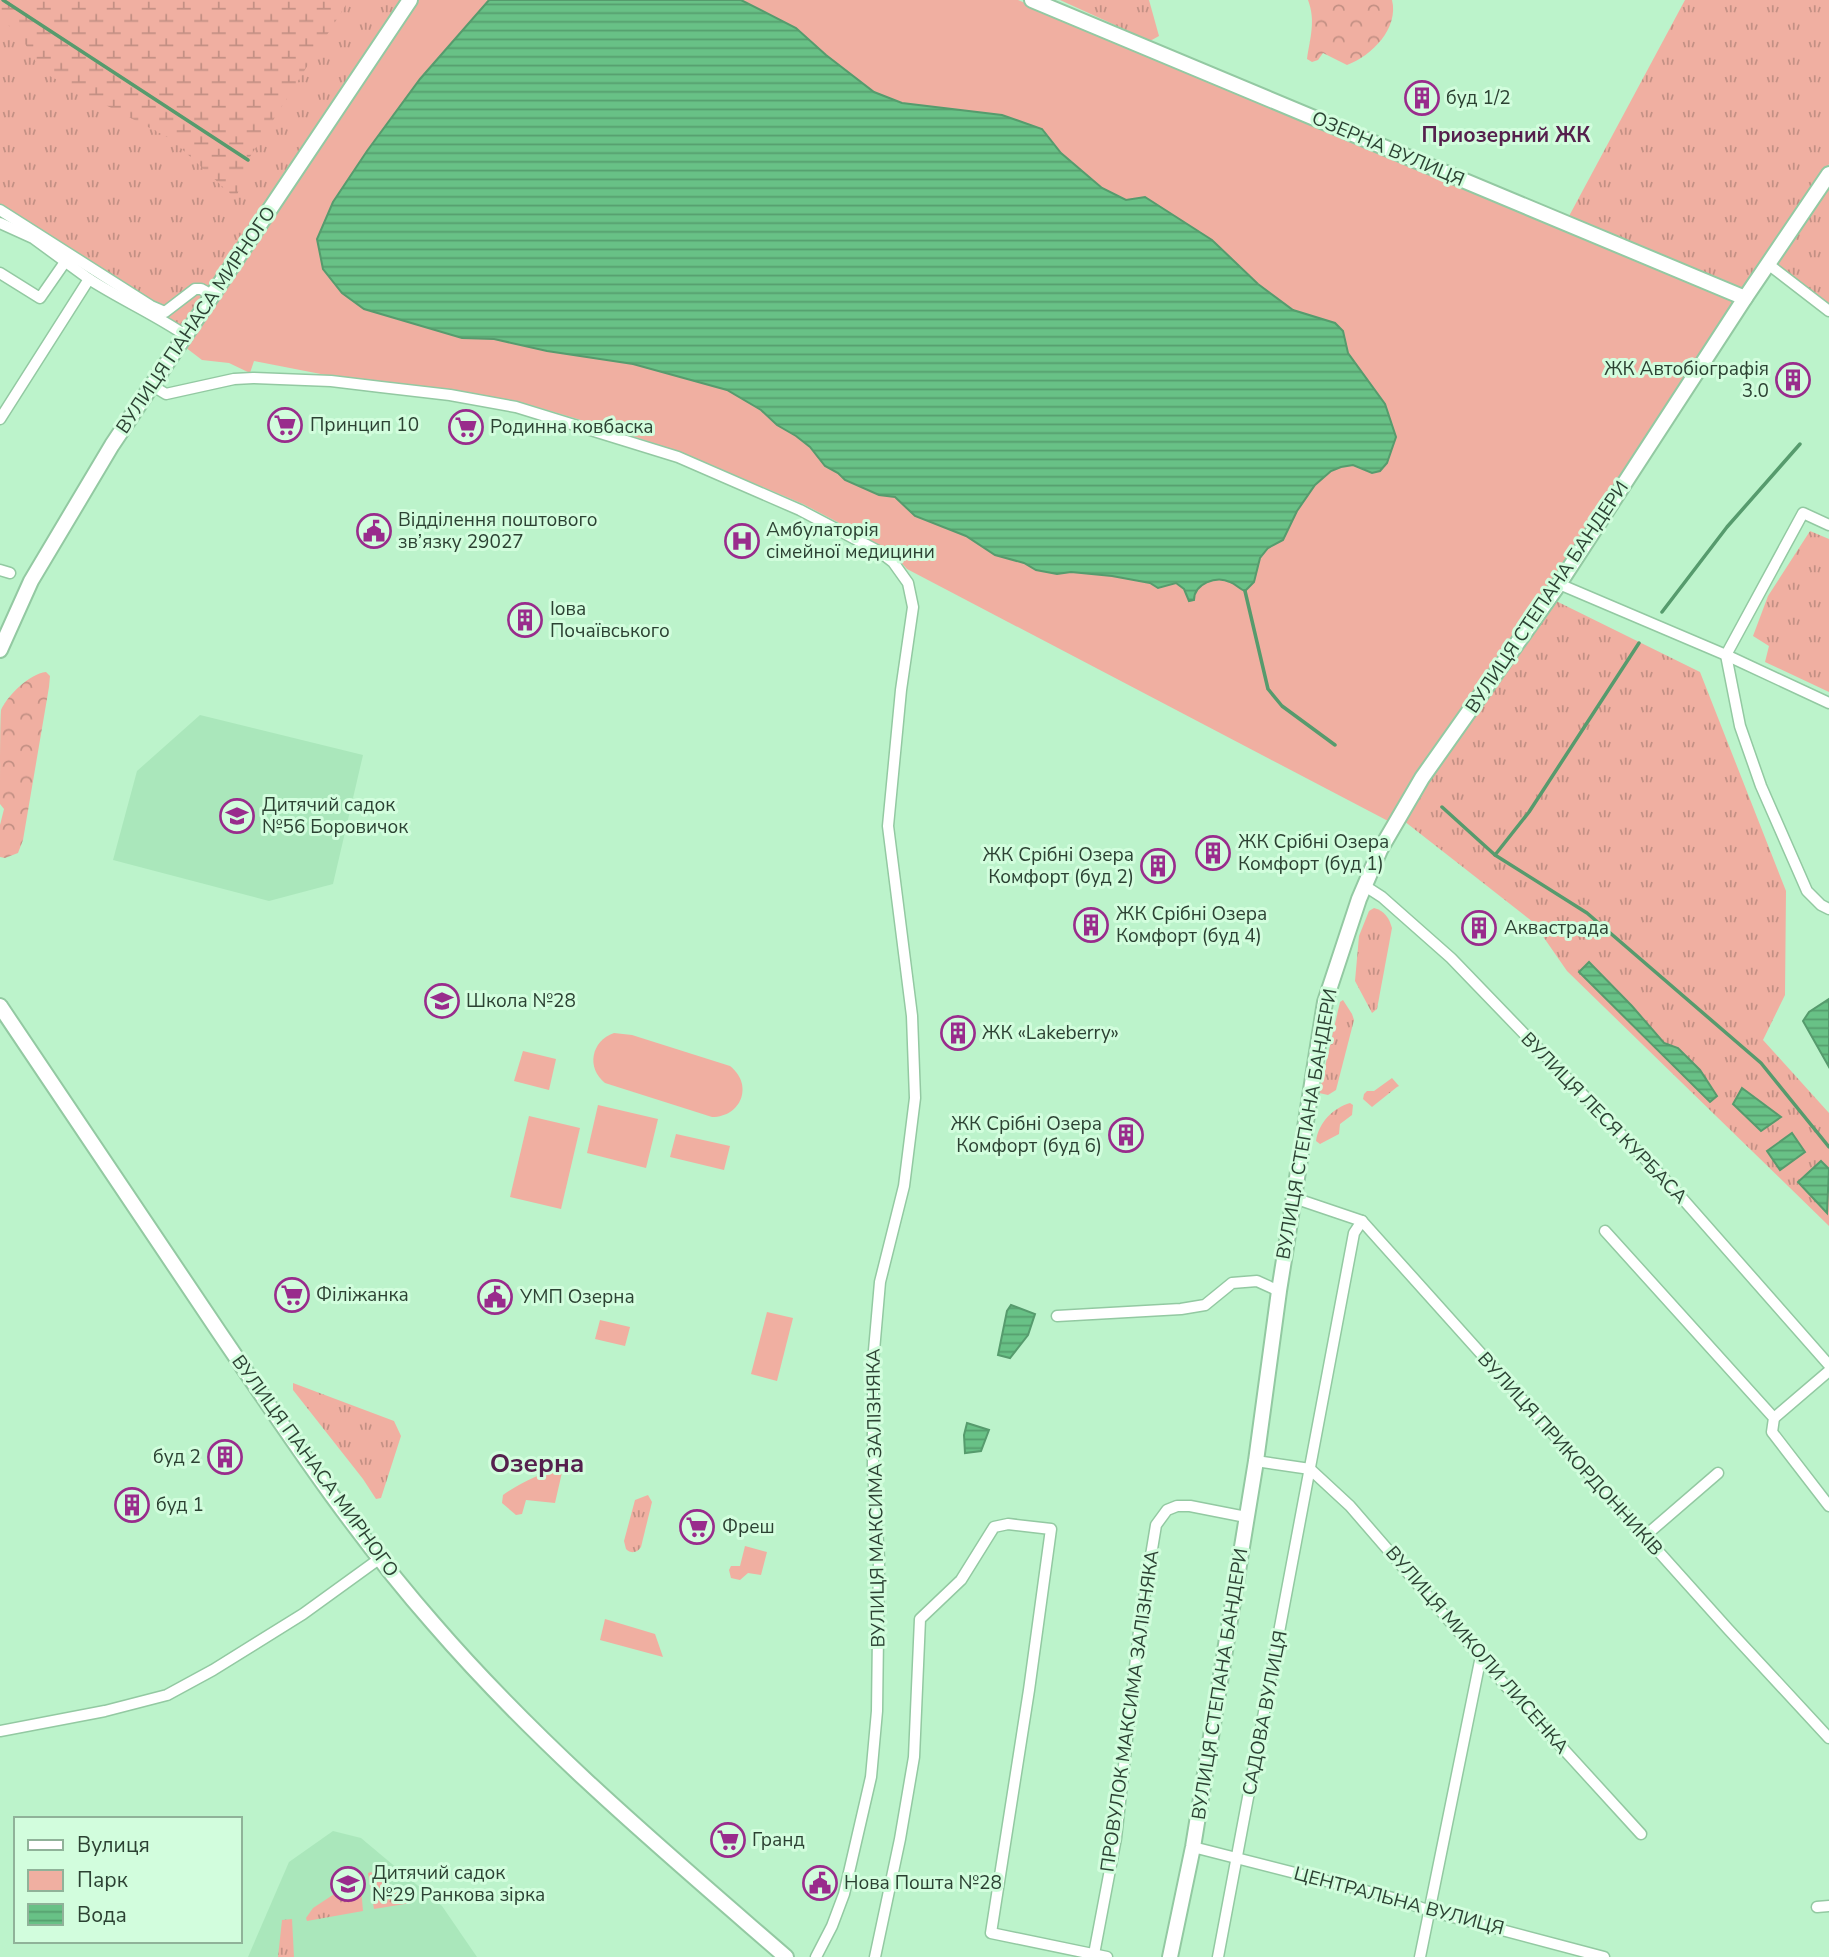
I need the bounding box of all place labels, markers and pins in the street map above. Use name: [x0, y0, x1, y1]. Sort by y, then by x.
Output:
building icon: буд 1/2: [1403, 79, 1441, 117]
place label: буд 1/2: [1446, 85, 1511, 111]
place label: ЖК Автобіографія 3.0: [1604, 356, 1769, 404]
building icon: ЖК Автобіографія 3.0: [1774, 361, 1812, 399]
supermarket icon: Принцип 10: [266, 406, 304, 444]
supermarket icon: Родинна ковбаска: [447, 408, 485, 446]
place label: Принцип 10: [310, 412, 419, 438]
place label: Родинна ковбаска: [490, 414, 654, 440]
place label: Відділення поштового зв’язку 29027: [398, 507, 598, 555]
public building icon: Відділення поштового зв’язку 29027: [355, 512, 393, 550]
place label: Амбулаторія сімейної медицини: [766, 517, 935, 565]
hospital icon: Амбулаторія сімейної медицини: [723, 522, 761, 560]
place label: Іова Почаївського: [550, 596, 670, 644]
building icon: Іова Почаївського: [506, 601, 544, 639]
place label: Дитячий садок №56 Боровичок: [262, 792, 408, 840]
school or university icon: Дитячий садок №56 Боровичок: [218, 797, 256, 835]
place label: ЖК Срібні Озера Комфорт (буд 1): [1238, 829, 1389, 877]
building icon: ЖК Срібні Озера Комфорт (буд 1): [1194, 834, 1232, 872]
place label: ЖК Срібні Озера Комфорт (буд 2): [983, 842, 1134, 890]
building icon: ЖК Срібні Озера Комфорт (буд 2): [1139, 847, 1177, 885]
place label: ЖК Срібні Озера Комфорт (буд 4): [1116, 901, 1267, 949]
building icon: ЖК Срібні Озера Комфорт (буд 4): [1072, 906, 1110, 944]
building icon: Аквастрада: [1460, 909, 1498, 947]
place label: Аквастрада: [1504, 915, 1609, 941]
school or university icon: Школа №28: [423, 982, 461, 1020]
place label: Школа №28: [466, 988, 576, 1014]
building icon: ЖК «Lakeberry»: [939, 1014, 977, 1052]
place label: ЖК «Lakeberry»: [982, 1020, 1119, 1046]
place label: ЖК Срібні Озера Комфорт (буд 6): [951, 1111, 1102, 1159]
building icon: ЖК Срібні Озера Комфорт (буд 6): [1107, 1116, 1145, 1154]
supermarket icon: Філіжанка: [273, 1276, 311, 1314]
public building icon: УМП Озерна: [476, 1278, 514, 1316]
place label: Філіжанка: [316, 1282, 409, 1308]
place label: УМП Озерна: [519, 1284, 635, 1310]
building icon: буд 2: [206, 1438, 244, 1476]
place label: буд 2: [153, 1444, 201, 1470]
building icon: буд 1: [113, 1486, 151, 1524]
place label: буд 1: [156, 1492, 204, 1518]
supermarket icon: Фреш: [678, 1508, 716, 1546]
place label: Фреш: [722, 1514, 775, 1540]
supermarket icon: Гранд: [709, 1821, 747, 1859]
place label: Гранд: [752, 1827, 805, 1853]
place label: Дитячий садок №29 Ранкова зірка: [372, 1860, 545, 1908]
public building icon: Нова Пошта №28: [801, 1864, 839, 1902]
school or university icon: Дитячий садок №29 Ранкова зірка: [329, 1865, 367, 1903]
place label: Нова Пошта №28: [844, 1870, 1002, 1896]

